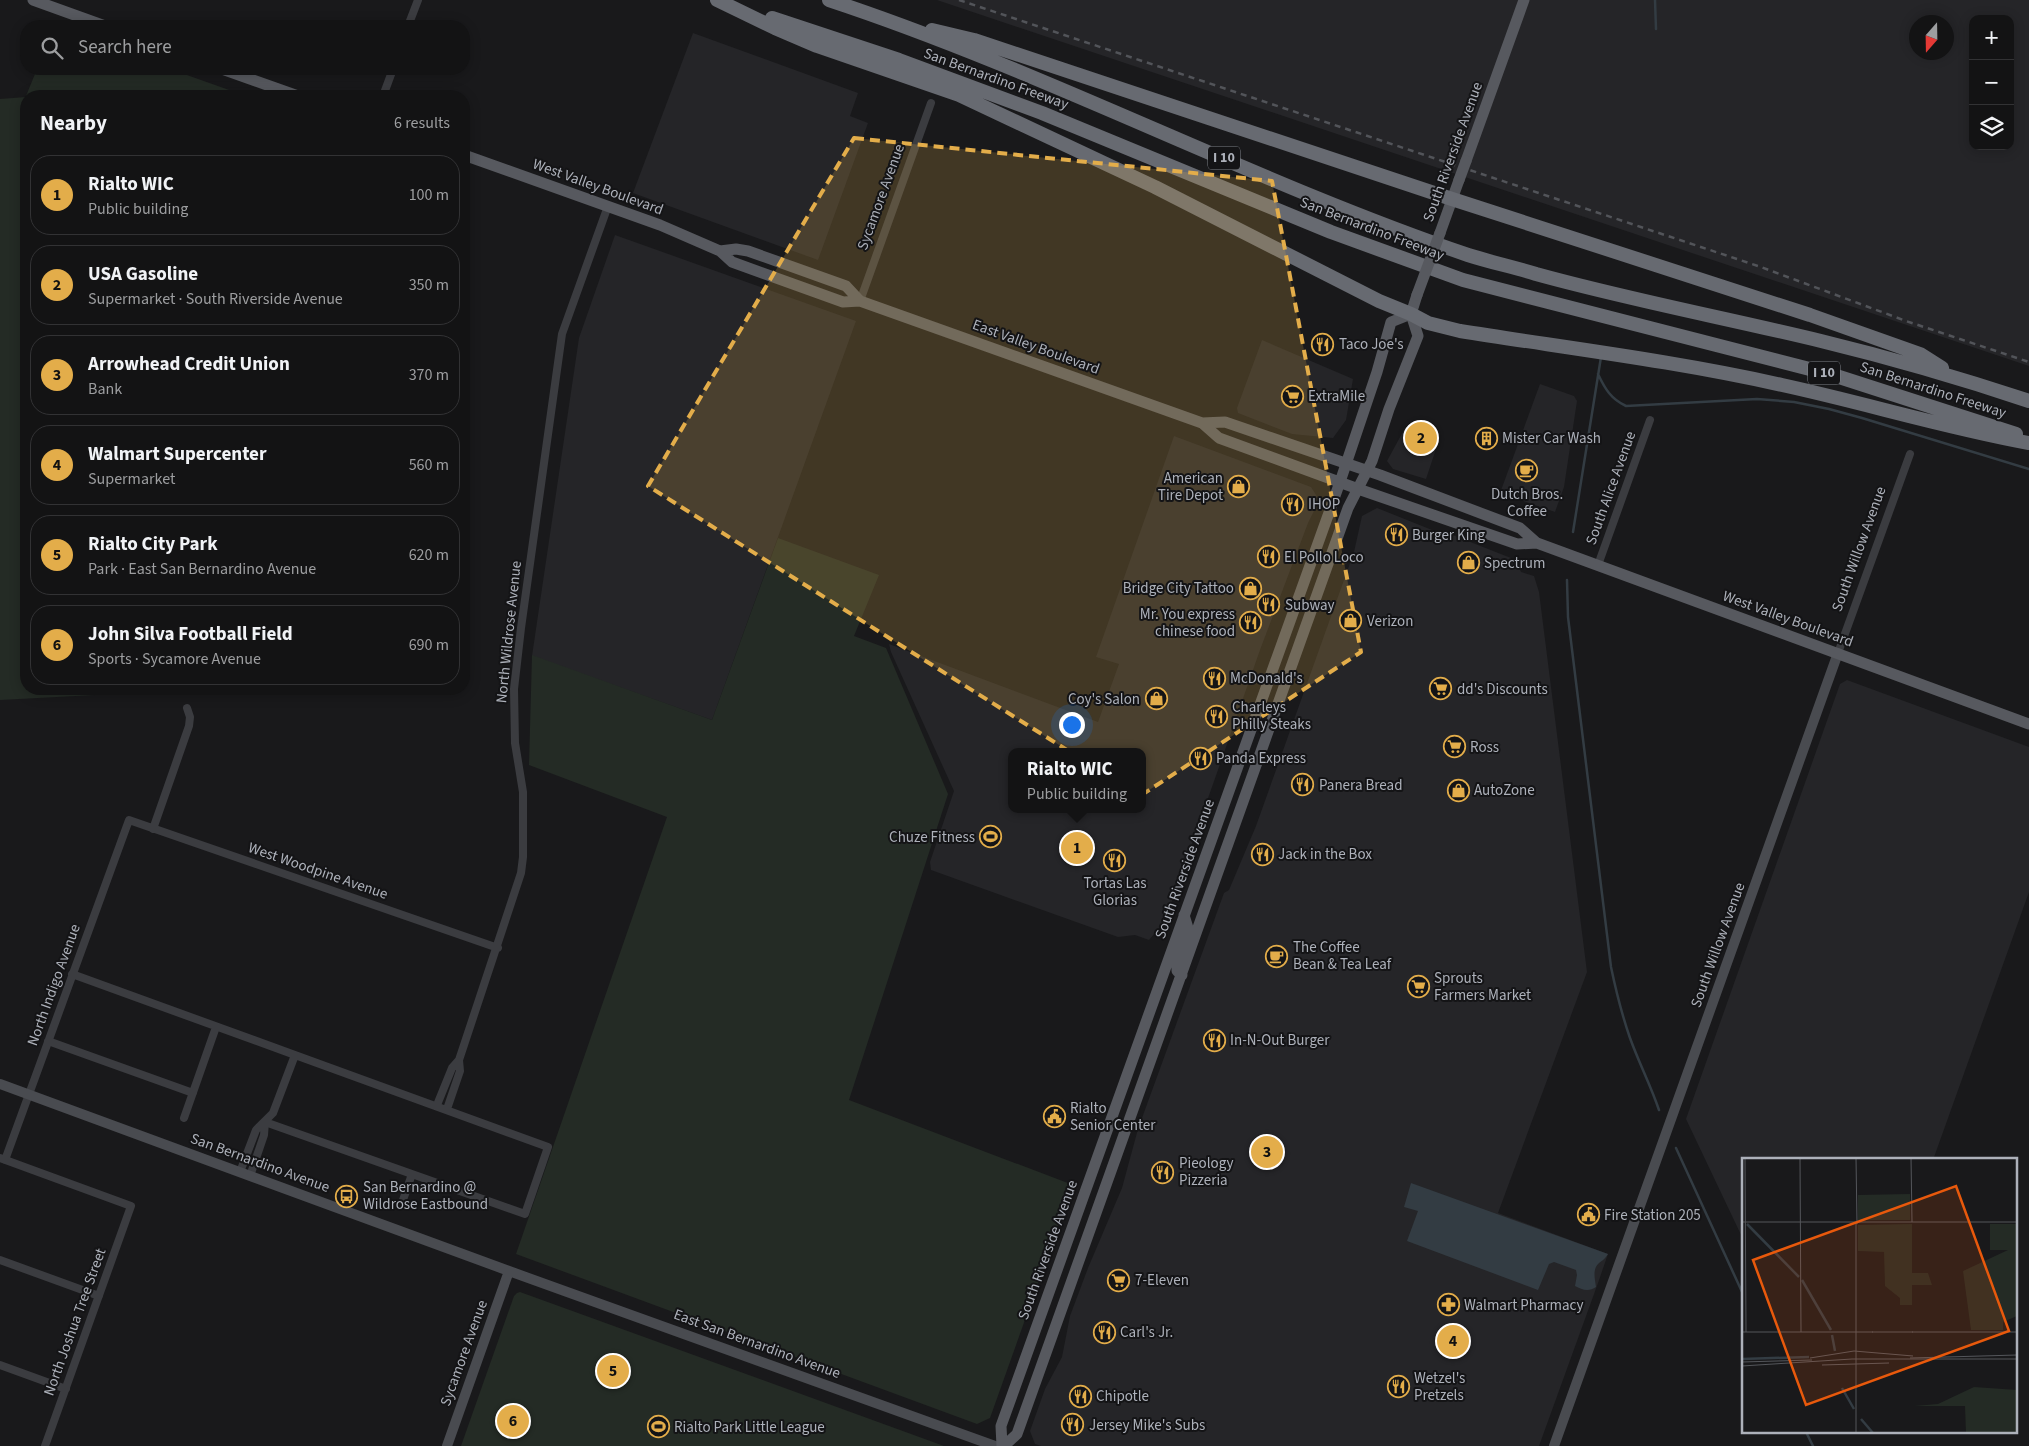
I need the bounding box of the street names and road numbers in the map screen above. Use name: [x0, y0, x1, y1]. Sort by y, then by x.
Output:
street label: San Bernardino Freeway: [921, 43, 1071, 115]
street label: South Riverside Avenue: [1418, 79, 1488, 225]
street label: Sycamore Avenue: [852, 141, 910, 253]
road number: I 10: [1208, 146, 1240, 170]
street label: West Valley Boulevard: [530, 154, 666, 220]
street label: San Bernardino Freeway: [1297, 192, 1447, 266]
street label: East Valley Boulevard: [970, 314, 1102, 380]
street label: San Bernardino Freeway: [1857, 356, 2009, 424]
road number: I 10: [1808, 362, 1840, 384]
street label: South Alice Avenue: [1581, 428, 1641, 548]
street label: South Willow Avenue: [1827, 483, 1891, 615]
street label: North Wildrose Avenue: [491, 560, 527, 704]
street label: West Valley Boulevard: [1720, 586, 1856, 652]
street label: South Riverside Avenue: [1150, 796, 1220, 942]
street label: West Woodpine Avenue: [245, 837, 391, 905]
street label: South Willow Avenue: [1686, 879, 1750, 1011]
street label: North Indigo Avenue: [22, 921, 86, 1049]
street label: San Bernardino Avenue: [188, 1128, 332, 1198]
street label: South Riverside Avenue: [1013, 1177, 1083, 1323]
street label: North Joshua Tree Street: [39, 1245, 111, 1399]
street label: Sycamore Avenue: [435, 1297, 493, 1409]
street label: East San Bernardino Avenue: [671, 1304, 843, 1384]

